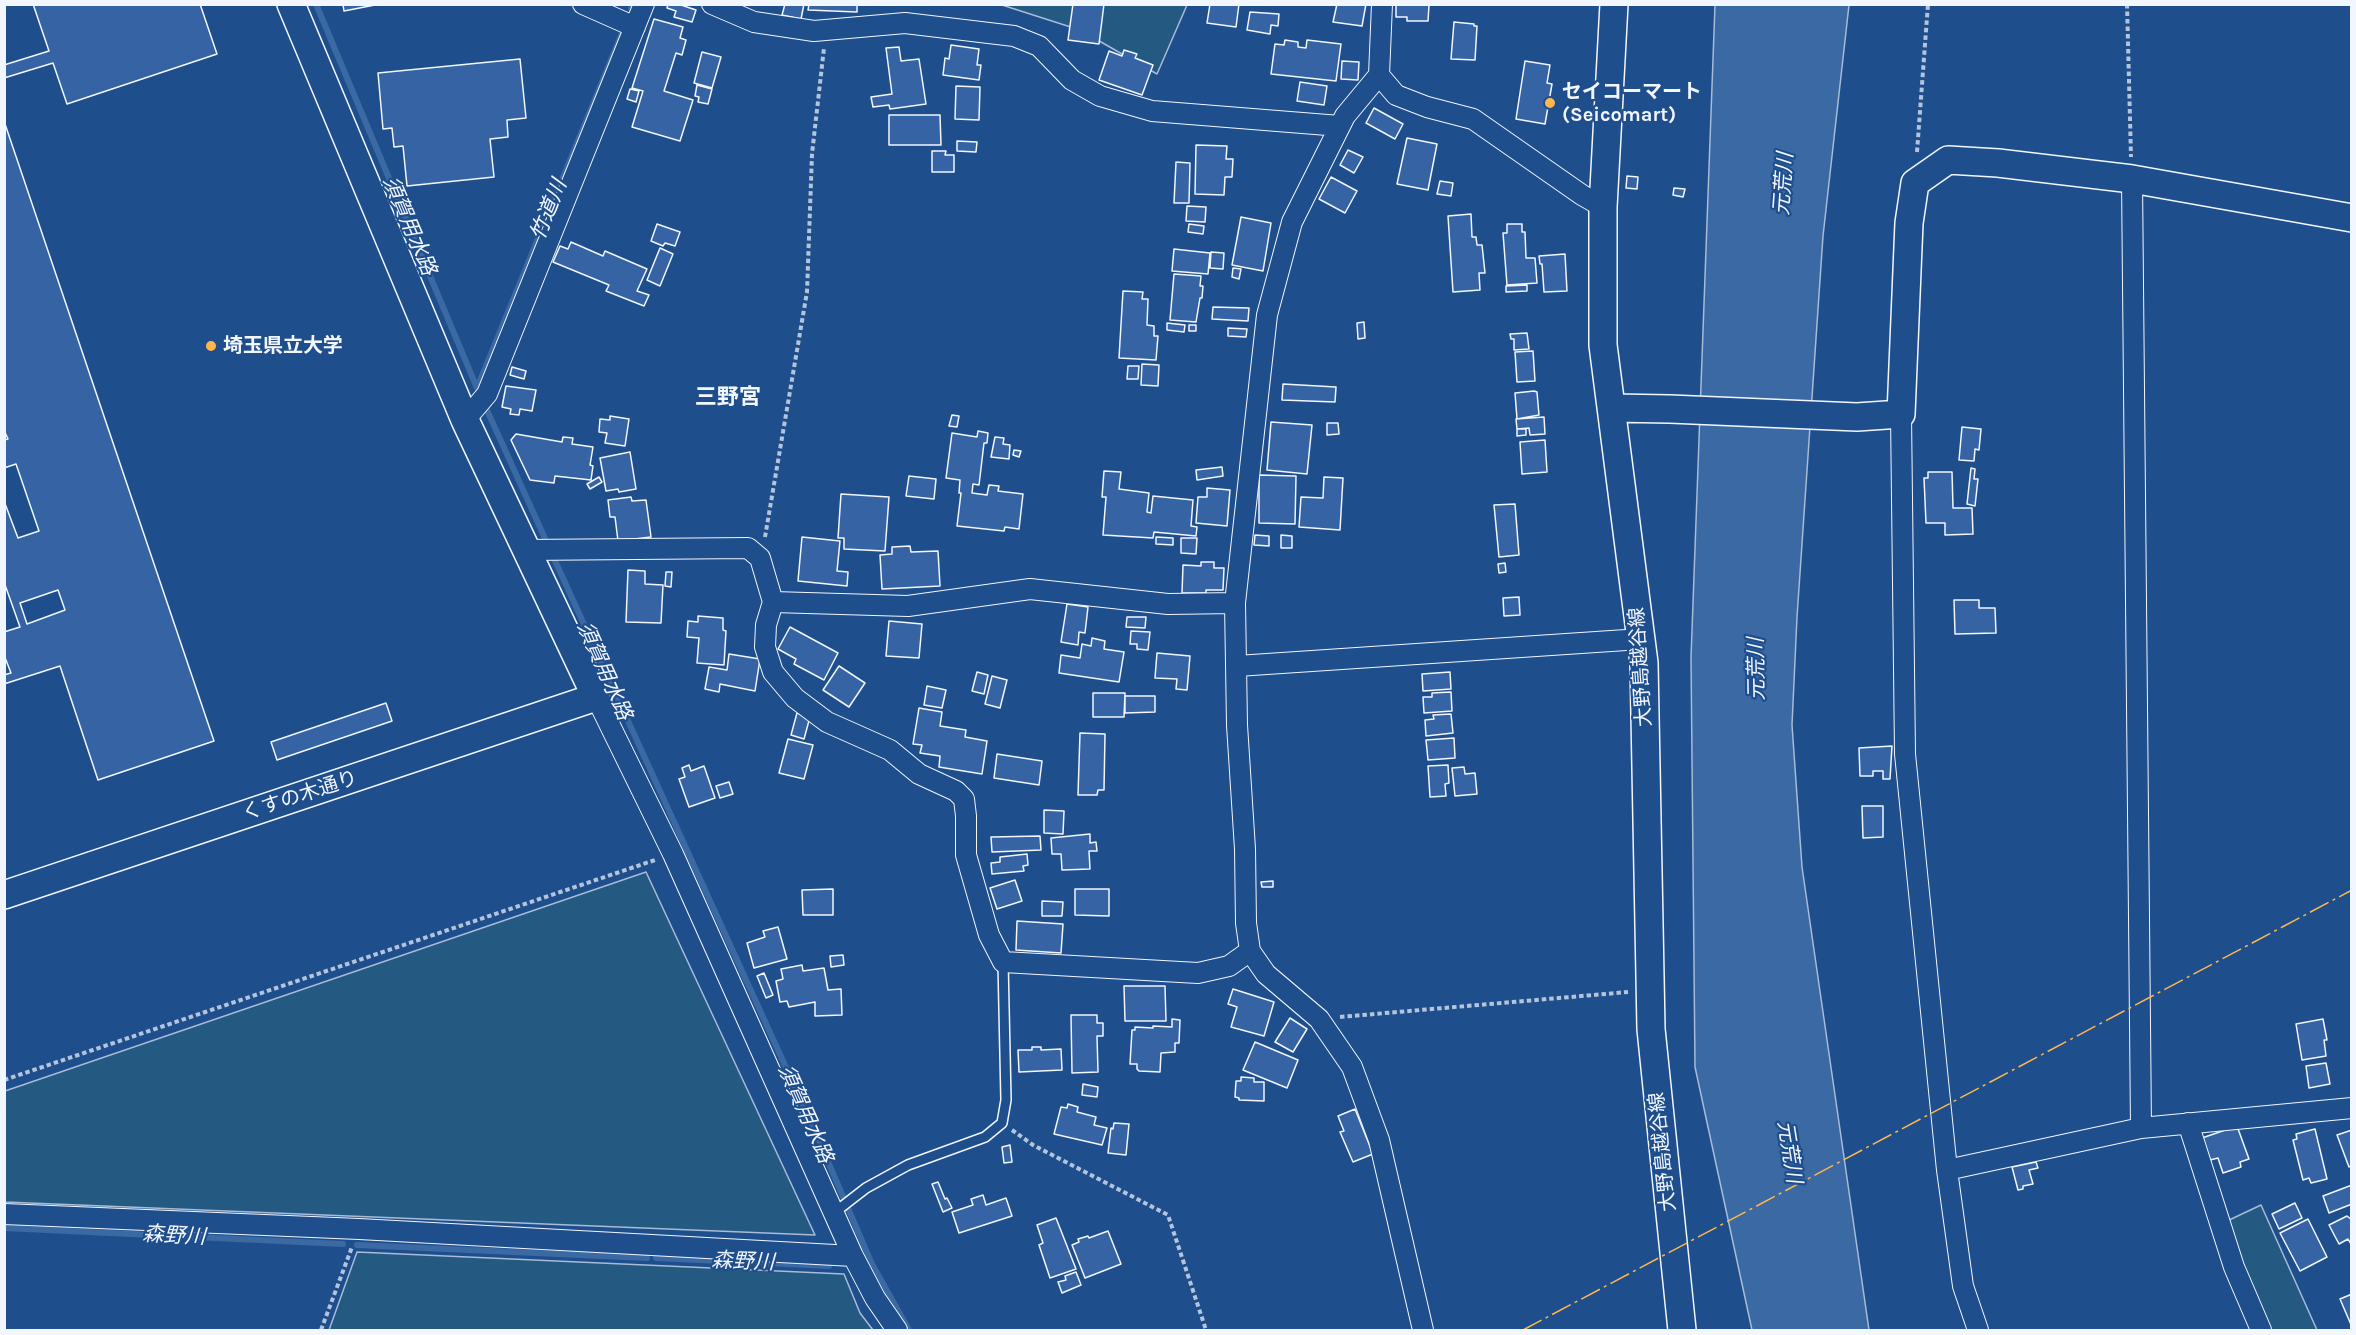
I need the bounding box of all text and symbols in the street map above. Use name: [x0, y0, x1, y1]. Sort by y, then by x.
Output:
place label: セイコーマート (Seicomart): [1562, 80, 1702, 127]
marker: セイコーマート (Seicomart): [1543, 96, 1557, 110]
water label: 元荒川: [1769, 152, 1799, 216]
water label: 須賀用水路: [377, 173, 441, 279]
water label: 竹道川: [526, 176, 572, 244]
place label: 埼玉県立大学: [223, 334, 343, 358]
marker: 埼玉県立大学: [204, 339, 218, 353]
district label: 三野宮: [695, 385, 761, 411]
street label: 大野島越谷線: [1625, 606, 1657, 728]
water label: 須賀用水路: [571, 618, 637, 724]
water label: 元荒川: [1744, 637, 1770, 701]
street label: くすの木通り: [239, 766, 361, 826]
water label: 須賀用水路: [772, 1061, 838, 1167]
street label: 大野島越谷線: [1645, 1091, 1681, 1213]
water label: 元荒川: [1772, 1119, 1806, 1185]
water label: 森野川: [142, 1222, 206, 1250]
water label: 森野川: [711, 1248, 775, 1276]

